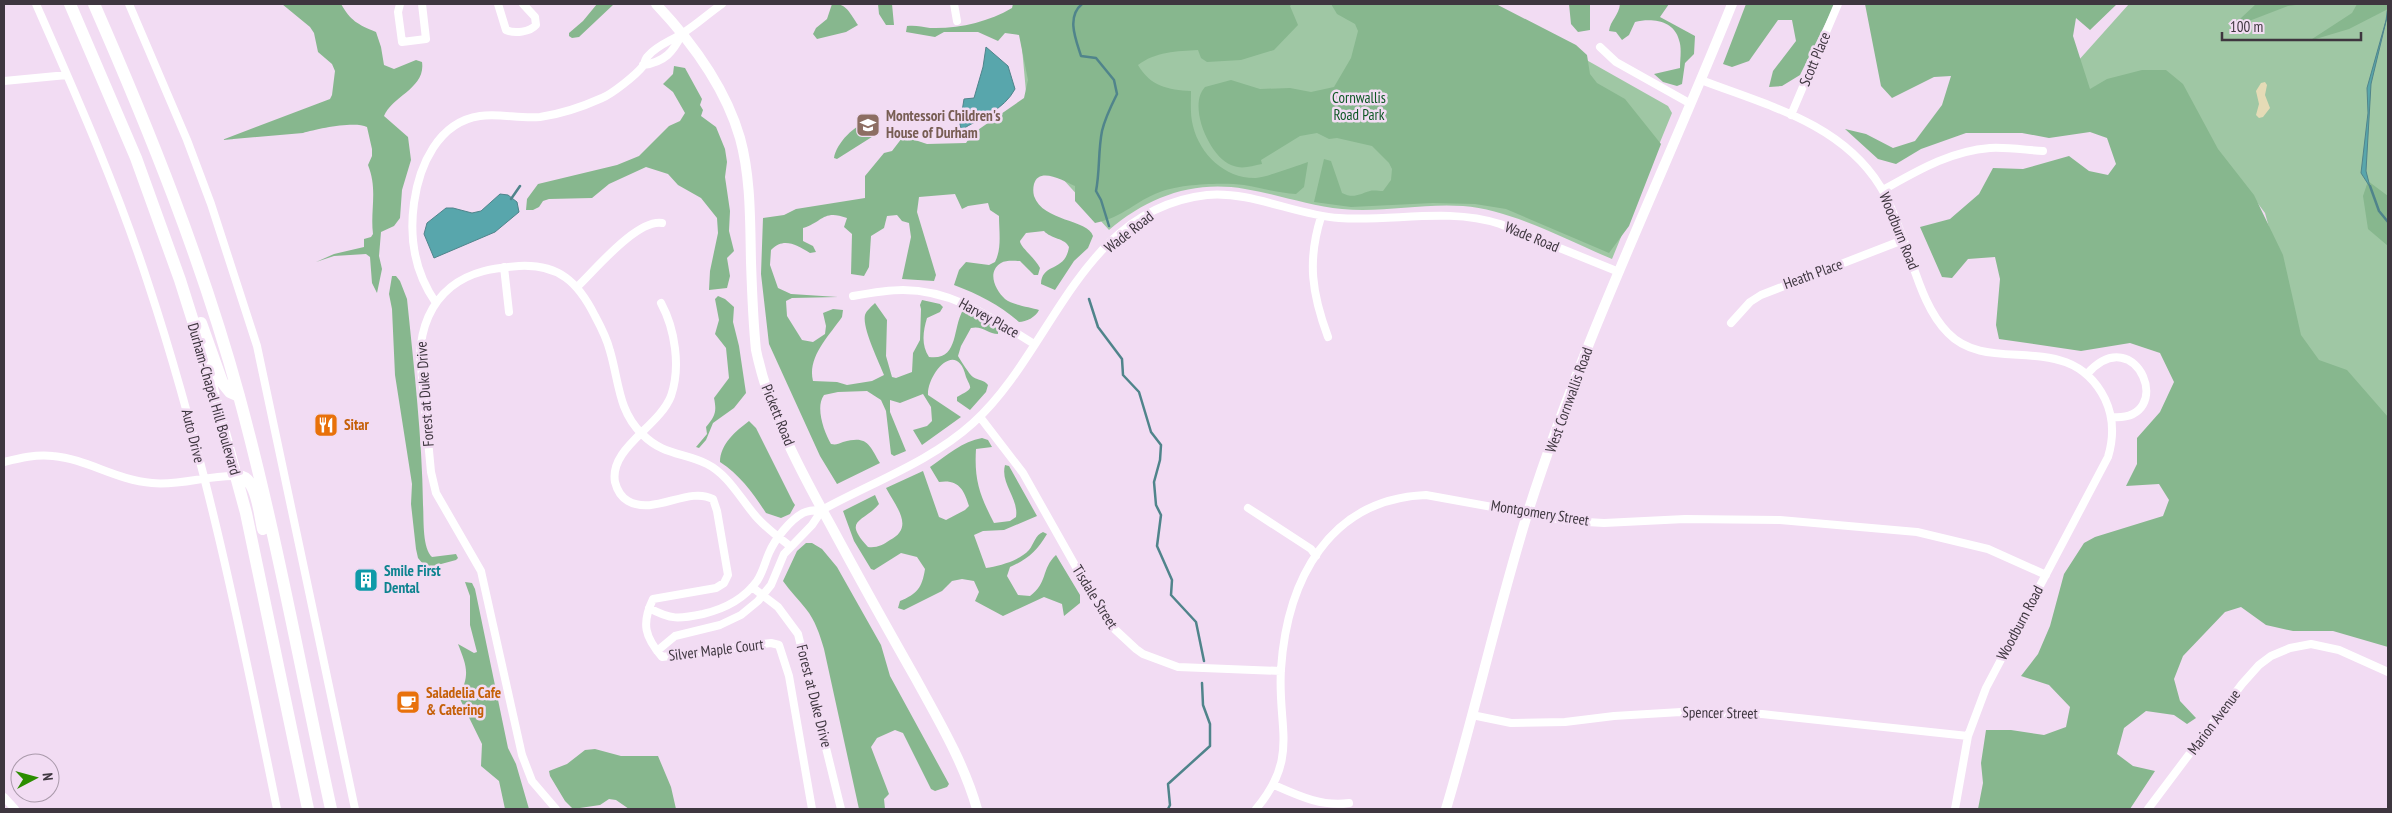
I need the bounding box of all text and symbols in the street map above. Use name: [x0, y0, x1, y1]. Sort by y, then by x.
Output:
scale bar: [2222, 10, 2361, 42]
text: 100 m: [2230, 17, 2263, 36]
street label: Scott Place: [1795, 29, 1834, 89]
park label: Cornwallis Road Park: [1332, 88, 1386, 124]
place label: Montessori Children's House of Durham: [886, 106, 1000, 142]
school or university icon: Montessori Children's House of Durham: [855, 112, 881, 138]
street label: Woodburn Road: [1875, 189, 1924, 272]
street label: Wade Road: [1100, 207, 1157, 257]
street label: Wade Road: [1502, 217, 1562, 256]
street label: Heath Place: [1781, 254, 1845, 293]
street label: Harvey Place: [956, 293, 1023, 342]
street label: Durham-Chapel Hill Boulevard: [184, 321, 245, 477]
street label: Forest at Duke Drive: [411, 341, 438, 447]
street label: West Cornwallis Road: [1541, 345, 1596, 455]
street label: Pickett Road: [758, 381, 799, 448]
street label: Auto Drive: [178, 407, 209, 465]
restaurant icon: Sitar: [313, 412, 339, 438]
place label: Sitar: [344, 415, 370, 434]
street label: Montgomery Street: [1490, 495, 1591, 530]
place label: Smile First Dental: [384, 561, 441, 597]
street label: Tisdale Street: [1068, 561, 1122, 632]
building icon: Smile First Dental: [353, 567, 379, 593]
street label: Woodburn Road: [1992, 582, 2047, 663]
street label: Silver Maple Court: [667, 634, 764, 665]
street label: Forest at Duke Drive: [793, 642, 836, 749]
place label: Saladelia Cafe & Catering: [426, 683, 501, 719]
street label: Marion Avenue: [2183, 685, 2244, 758]
cafe icon: Saladelia Cafe & Catering: [395, 689, 421, 715]
street label: Spencer Street: [1682, 702, 1758, 723]
north arrow: [10, 753, 60, 803]
text: N: [39, 772, 57, 781]

